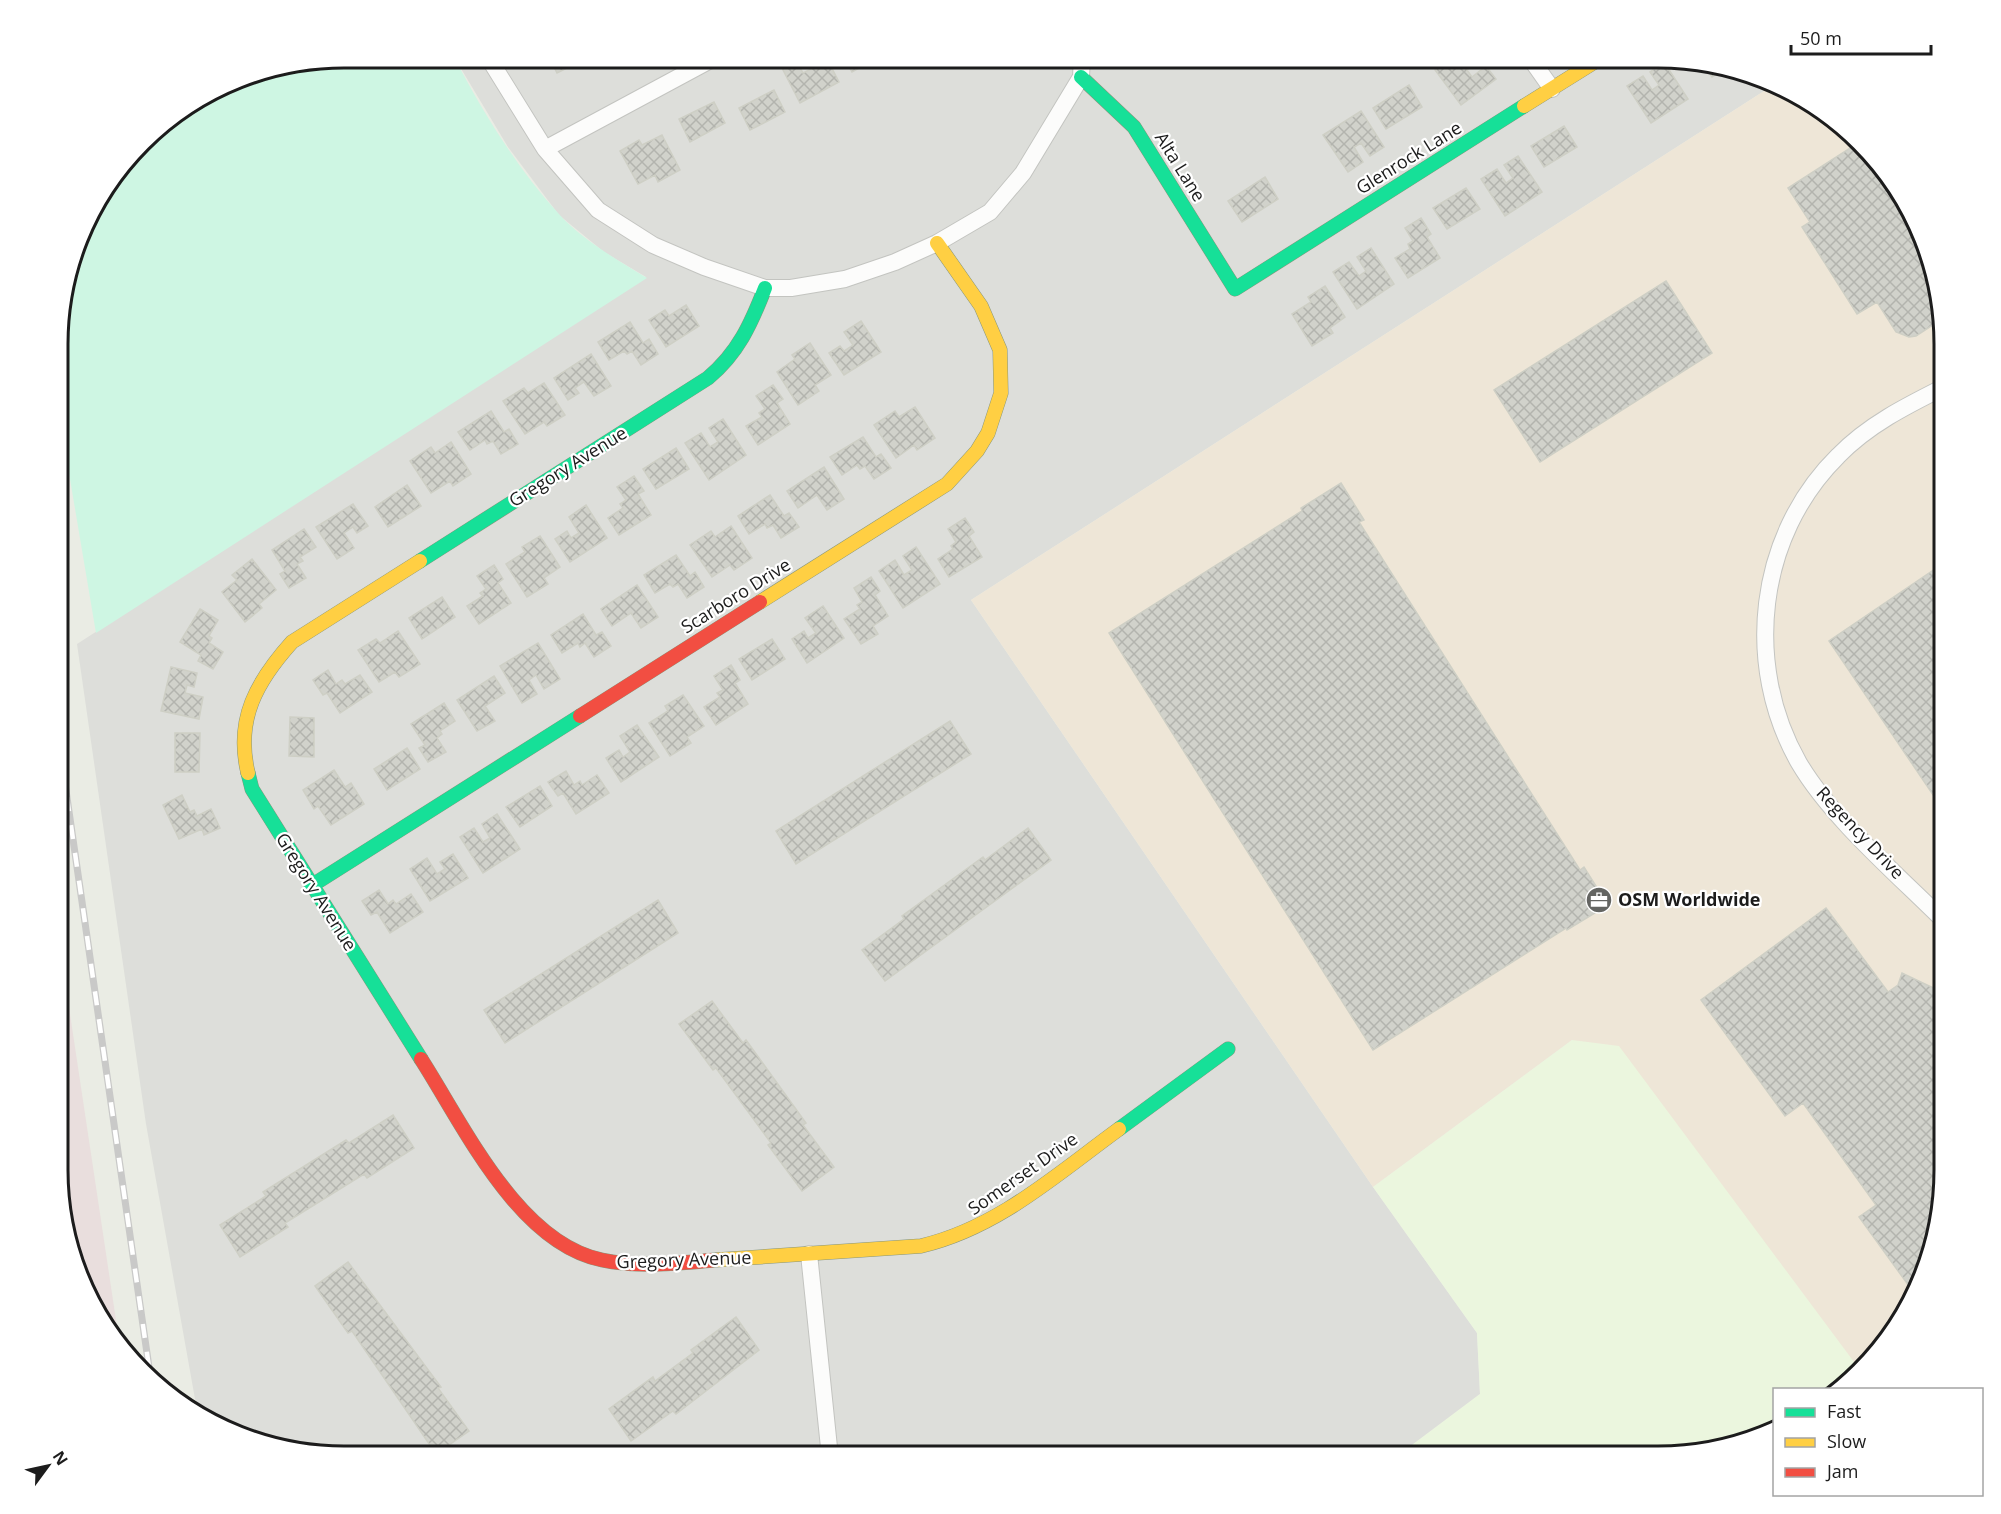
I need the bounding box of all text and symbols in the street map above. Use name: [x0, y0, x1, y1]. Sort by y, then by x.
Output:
scale bar: [1791, 18, 1930, 56]
text: 50 m: [1800, 26, 1842, 50]
street label: Glenrock Lane: [1351, 115, 1466, 199]
street label: Alta Lane: [1150, 127, 1212, 206]
street label: Gregory Avenue: [504, 420, 631, 512]
street label: Scarboro Drive: [676, 552, 795, 638]
street label: Regency Drive: [1812, 781, 1910, 884]
street label: Gregory Avenue: [271, 828, 363, 955]
office icon: OSM Worldwide: [1584, 885, 1614, 915]
place label: OSM Worldwide: [1618, 887, 1760, 911]
street label: Somerset Drive: [963, 1126, 1082, 1220]
street label: Gregory Avenue: [616, 1245, 752, 1273]
legend: [1773, 1388, 1983, 1496]
text: Fast: [1827, 1399, 1861, 1423]
text: Slow: [1827, 1429, 1866, 1453]
north arrow: [18, 1436, 78, 1496]
text: N: [48, 1446, 73, 1469]
text: Jam: [1825, 1459, 1859, 1483]

